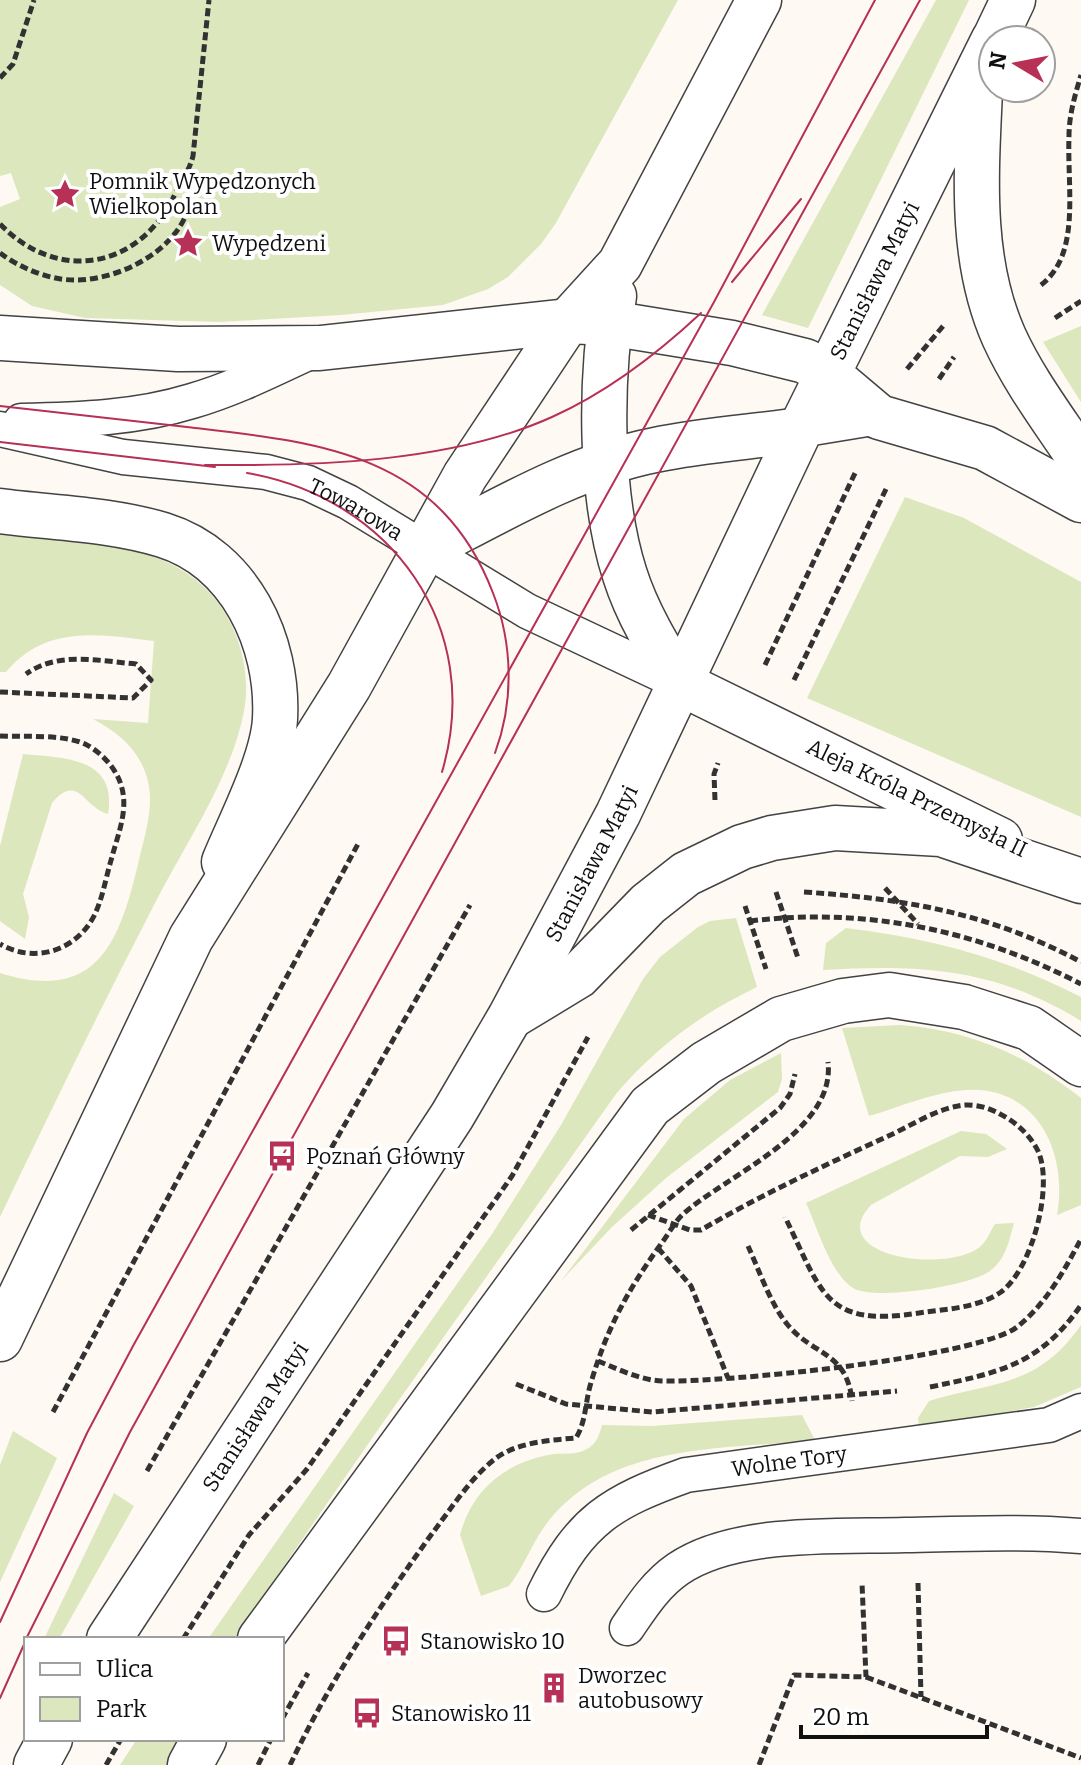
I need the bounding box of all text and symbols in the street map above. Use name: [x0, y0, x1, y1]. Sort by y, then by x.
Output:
north arrow: [977, 24, 1057, 104]
text: N: [983, 50, 1013, 71]
place label: Pomnik Wypędzonych Wielkopolan: [89, 168, 316, 220]
place icon: Pomnik Wypędzonych Wielkopolan: [48, 177, 82, 211]
street label: Stanisława Matyi: [824, 196, 925, 364]
place icon: Wypędzeni: [171, 226, 205, 260]
place label: Wypędzeni: [212, 230, 326, 257]
street label: Towarowa: [305, 472, 408, 546]
street label: Aleja Króla Przemysła II: [802, 733, 1032, 863]
street label: Stanisława Matyi: [539, 780, 643, 946]
bus stop icon: Poznań Główny: [265, 1139, 299, 1173]
place label: Poznań Główny: [306, 1143, 465, 1170]
street label: Stanisława Matyi: [196, 1336, 314, 1496]
street label: Wolne Tory: [729, 1439, 849, 1482]
bus stop icon: Stanowisko 10: [379, 1624, 413, 1658]
place label: Stanowisko 10: [420, 1628, 565, 1655]
legend: [24, 1637, 284, 1741]
text: Ulica: [96, 1655, 153, 1683]
place label: Dworzec autobusowy: [578, 1662, 703, 1714]
building icon: Dworzec autobusowy: [537, 1671, 571, 1705]
scale bar: [801, 1689, 987, 1739]
text: Park: [96, 1695, 147, 1723]
bus stop icon: Stanowisko 11: [350, 1696, 384, 1730]
place label: Stanowisko 11: [391, 1700, 531, 1727]
text: 20 m: [813, 1703, 869, 1731]

